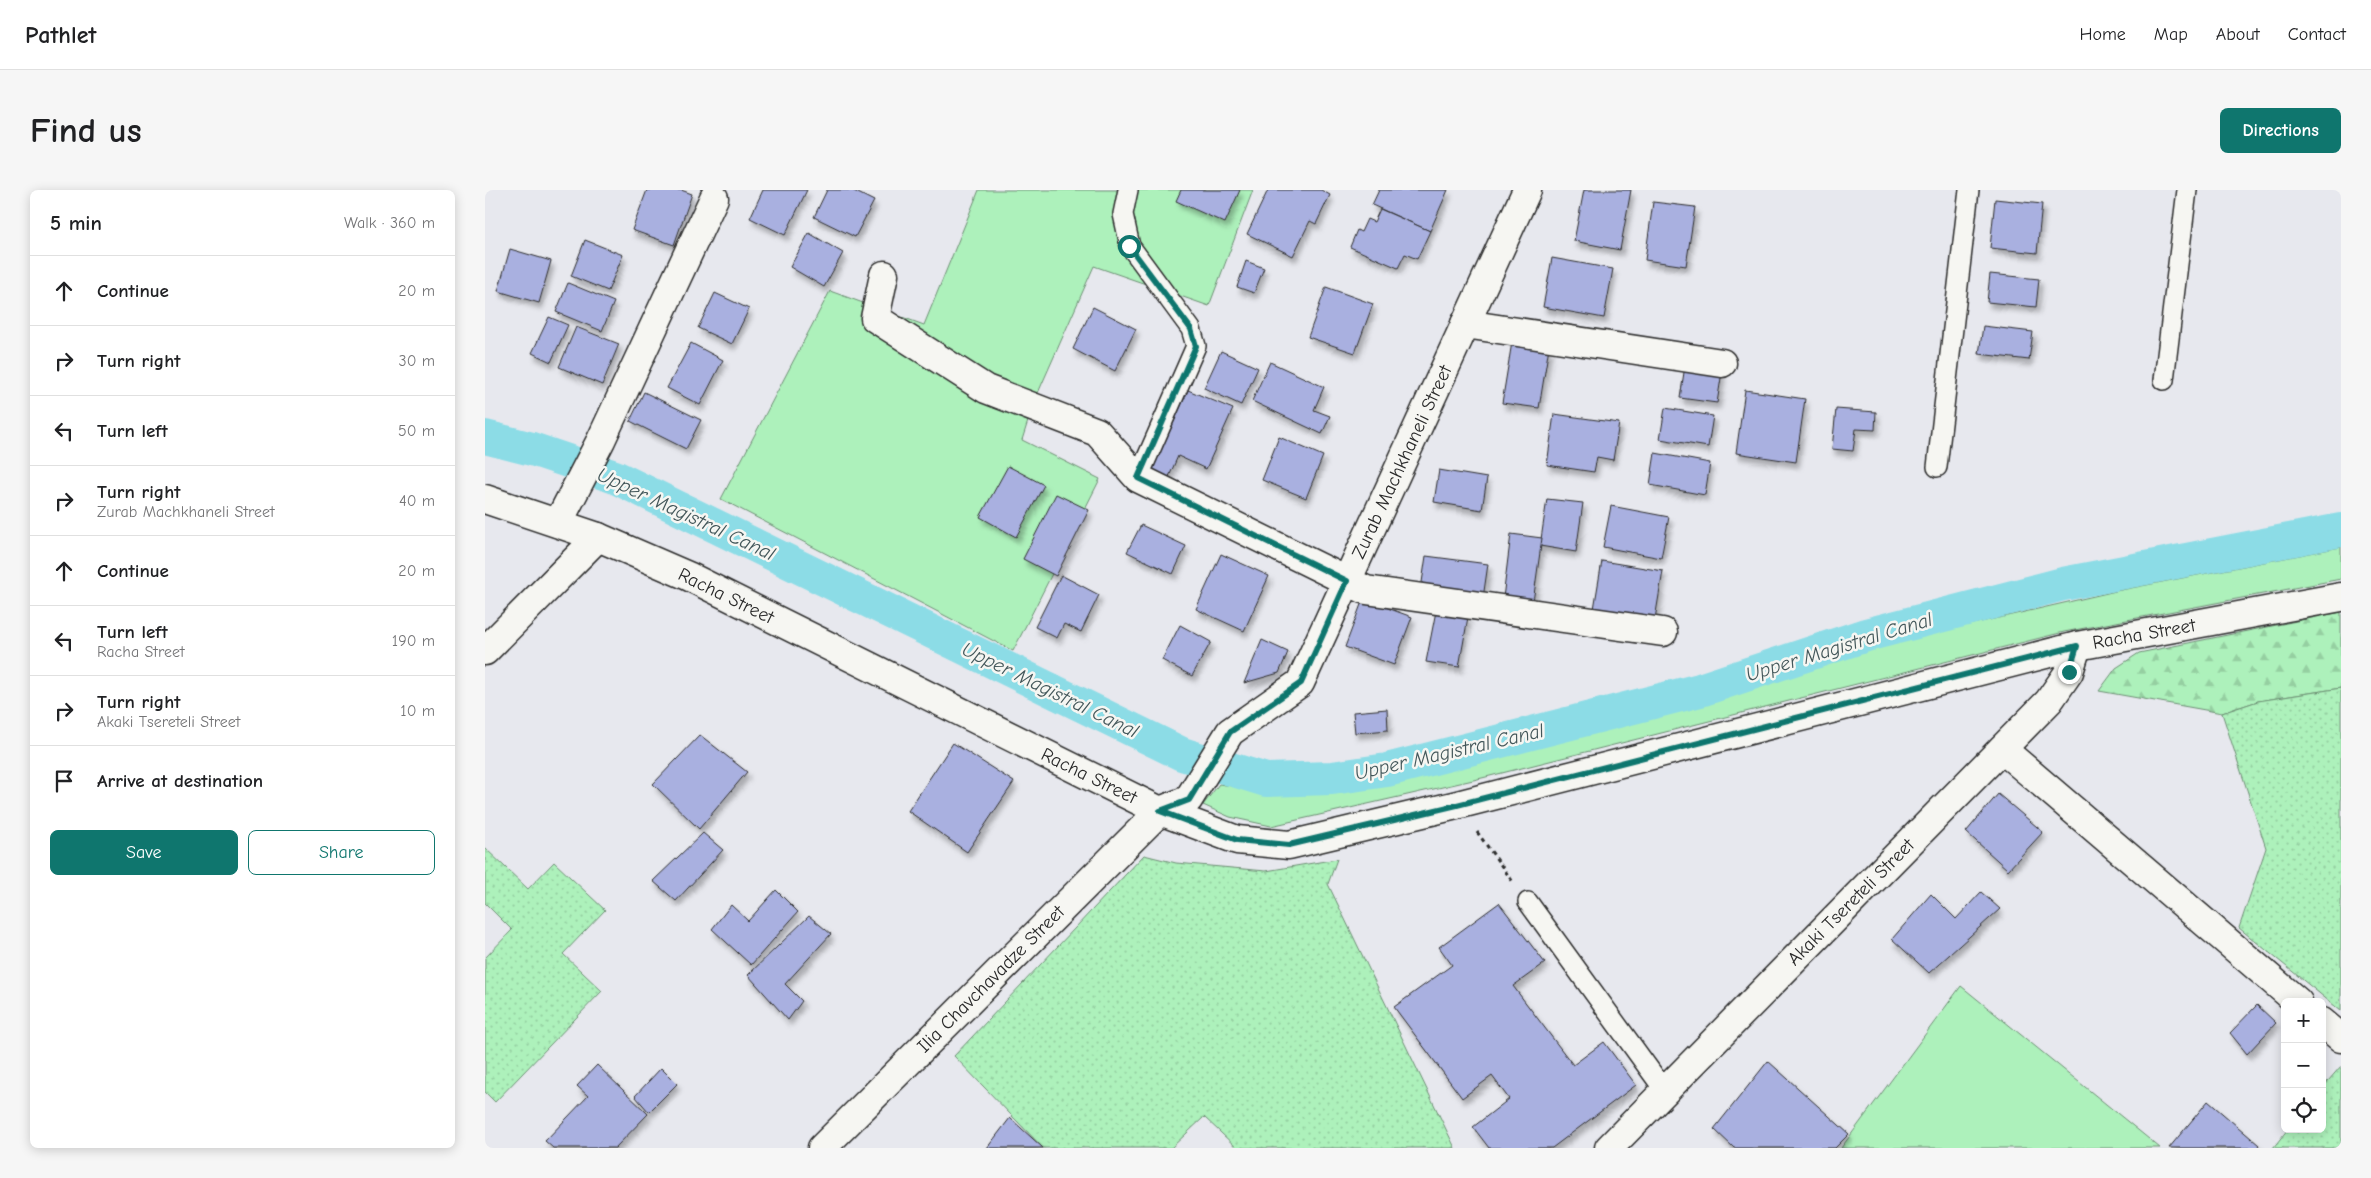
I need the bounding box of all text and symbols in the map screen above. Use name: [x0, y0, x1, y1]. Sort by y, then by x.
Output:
text: Pathlet: [25, 21, 96, 49]
text: Home: [2079, 24, 2126, 45]
text: Map: [2154, 24, 2188, 45]
text: About: [2216, 24, 2260, 45]
text: Contact: [2288, 24, 2346, 45]
button: Directions: [2220, 108, 2341, 153]
text: Find us: [30, 110, 142, 151]
text: 5 min: [50, 211, 102, 235]
text: Walk · 360 m: [344, 214, 435, 232]
route start: [1118, 235, 1141, 258]
icon: ahead: [50, 277, 78, 305]
text: Continue: [97, 280, 169, 302]
text: 20 m: [398, 282, 435, 300]
icon: right: [50, 347, 78, 375]
text: Turn right: [97, 350, 181, 372]
text: 30 m: [399, 352, 435, 370]
street label: Zurab Machkhaneli Street: [1347, 361, 1457, 562]
icon: left: [50, 417, 78, 445]
text: Turn left: [97, 420, 168, 442]
text: 50 m: [398, 422, 435, 440]
water label: Upper Magistral Canal: [593, 463, 779, 566]
text: Turn right: [97, 481, 181, 503]
icon: right: [50, 487, 78, 515]
text: 40 m: [399, 492, 435, 510]
text: Zurab Machkhaneli Street: [97, 503, 275, 521]
icon: ahead: [50, 557, 78, 585]
text: Continue: [97, 560, 169, 582]
text: 20 m: [398, 562, 435, 580]
street label: Racha Street: [674, 563, 778, 629]
water label: Upper Magistral Canal: [1743, 608, 1936, 686]
street label: Racha Street: [2091, 614, 2198, 654]
text: Turn left: [97, 621, 168, 643]
icon: left: [50, 627, 78, 655]
text: 190 m: [392, 632, 435, 650]
water label: Upper Magistral Canal: [958, 637, 1143, 743]
text: Racha Street: [97, 643, 185, 661]
route end: [2058, 661, 2081, 684]
text: Turn right: [97, 691, 181, 713]
icon: right: [50, 697, 78, 725]
text: 10 m: [400, 702, 435, 720]
text: Akaki Tsereteli Street: [97, 713, 240, 731]
water label: Upper Magistral Canal: [1352, 719, 1546, 785]
street label: Racha Street: [1037, 743, 1141, 809]
icon: arrive: [50, 767, 78, 795]
text: Arrive at destination: [97, 770, 263, 792]
button: Save: [50, 830, 238, 875]
button: Share: [248, 830, 435, 875]
street label: Akaki Tsereteli Street: [1783, 834, 1919, 970]
street label: Ilia Chavchavadze Street: [913, 900, 1070, 1057]
map controls: [2281, 998, 2326, 1133]
button: +: [2281, 998, 2326, 1043]
button: −: [2281, 1043, 2326, 1088]
button: locate: [2281, 1088, 2326, 1133]

